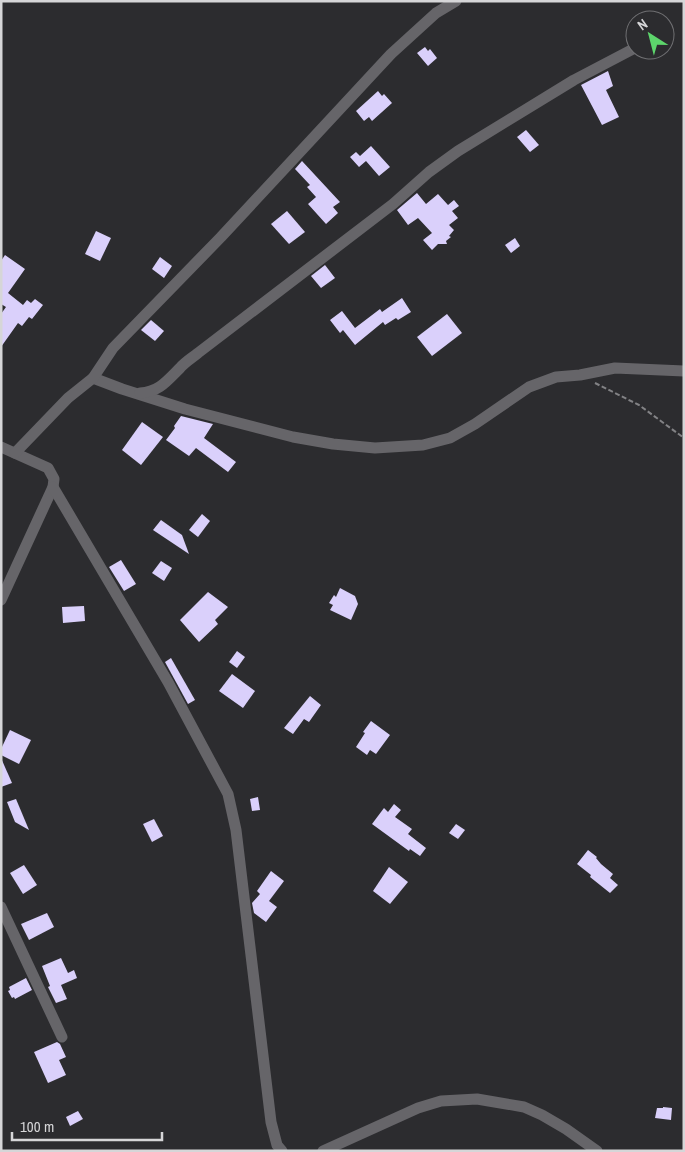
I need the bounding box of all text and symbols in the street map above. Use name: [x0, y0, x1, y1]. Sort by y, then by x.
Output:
north arrow: [625, 10, 675, 60]
text: N: [634, 15, 651, 34]
scale bar: [12, 1110, 162, 1142]
text: 100 m: [20, 1116, 54, 1137]

